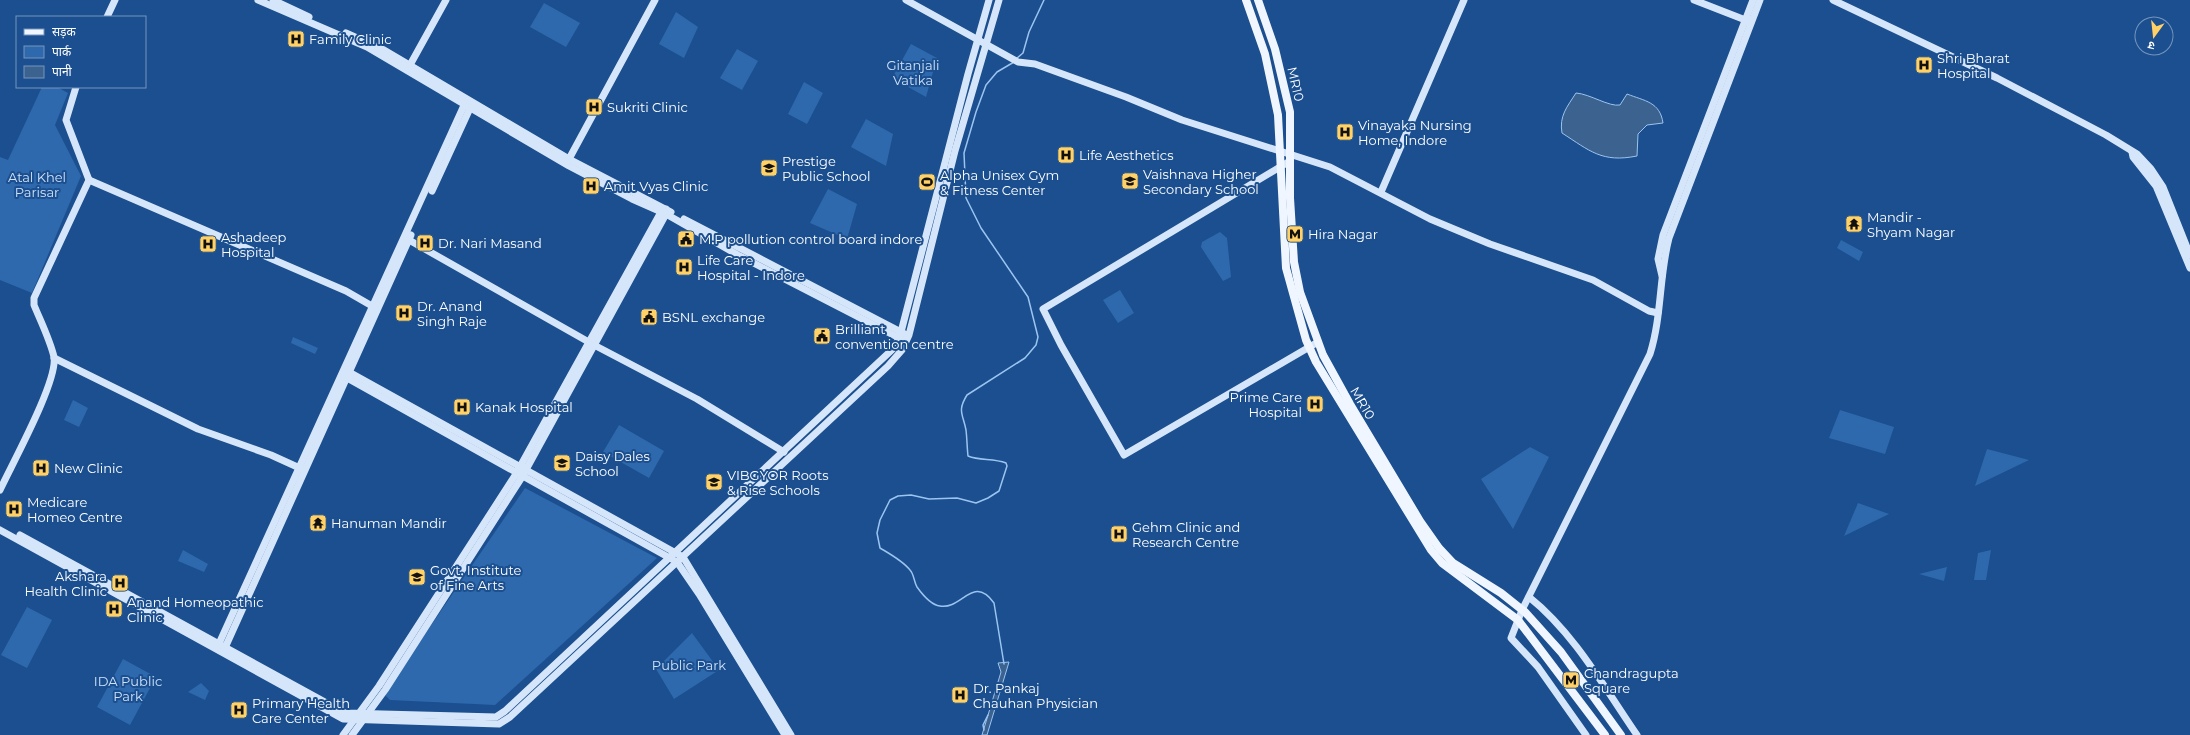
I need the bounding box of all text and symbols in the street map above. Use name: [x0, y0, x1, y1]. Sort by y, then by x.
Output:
legend: [16, 16, 146, 88]
north arrow: [2134, 16, 2174, 56]
text: सड़क: [52, 24, 77, 39]
hospital icon: Family Clinic: [286, 29, 306, 49]
place label: Family Clinic: [309, 31, 392, 47]
text: उ: [2146, 38, 2156, 53]
text: पार्क: [52, 44, 72, 59]
place label: Shri Bharat Hospital: [1937, 50, 2010, 81]
hospital icon: Shri Bharat Hospital: [1914, 55, 1934, 75]
park label: Gitanjali Vatika: [886, 57, 940, 88]
text: पानी: [52, 64, 73, 79]
street label: MR10: [1284, 65, 1308, 103]
hospital icon: Sukriti Clinic: [584, 97, 604, 117]
place label: Sukriti Clinic: [607, 99, 688, 115]
place label: Vinayaka Nursing Home, Indore: [1358, 117, 1472, 148]
hospital icon: Vinayaka Nursing Home, Indore: [1335, 122, 1355, 142]
hospital icon: Life Aesthetics: [1056, 145, 1076, 165]
place label: Life Aesthetics: [1079, 147, 1174, 163]
place label: Prestige Public School: [782, 153, 870, 184]
school or university icon: Prestige Public School: [759, 158, 779, 178]
place label: Vaishnava Higher Secondary School: [1143, 166, 1259, 197]
place label: Alpha Unisex Gym & Fitness Center: [940, 167, 1059, 198]
park label: Atal Khel Parisar: [8, 169, 66, 200]
school or university icon: Vaishnava Higher Secondary School: [1120, 171, 1140, 191]
sports icon: Alpha Unisex Gym & Fitness Center: [917, 172, 937, 192]
hospital icon: Amit Vyas Clinic: [581, 176, 601, 196]
place label: Amit Vyas Clinic: [604, 178, 708, 194]
place label: Mandir - Shyam Nagar: [1867, 209, 1955, 240]
temple icon: Mandir - Shyam Nagar: [1844, 214, 1864, 234]
metro station icon: Hira Nagar: [1285, 224, 1305, 244]
place label: Hira Nagar: [1308, 226, 1378, 242]
place label: Ashadeep Hospital: [221, 229, 287, 260]
public building icon: M.P pollution control board indore: [676, 229, 696, 249]
place label: M.P pollution control board indore: [699, 231, 922, 247]
hospital icon: Dr. Nari Masand: [415, 233, 435, 253]
hospital icon: Ashadeep Hospital: [198, 234, 218, 254]
place label: Dr. Nari Masand: [438, 235, 542, 251]
place label: Life Care Hospital - Indore: [697, 252, 805, 283]
hospital icon: Life Care Hospital - Indore: [674, 257, 694, 277]
place label: Dr. Anand Singh Raje: [417, 298, 487, 329]
hospital icon: Dr. Anand Singh Raje: [394, 303, 414, 323]
public building icon: BSNL exchange: [639, 307, 659, 327]
place label: BSNL exchange: [662, 309, 765, 325]
place label: Brilliant convention centre: [835, 321, 954, 352]
public building icon: Brilliant convention centre: [812, 326, 832, 346]
street label: MR10: [1347, 384, 1379, 422]
place label: Prime Care Hospital: [1230, 389, 1302, 420]
hospital icon: Prime Care Hospital: [1305, 394, 1325, 414]
hospital icon: Kanak Hospital: [452, 397, 472, 417]
place label: Kanak Hospital: [475, 399, 573, 415]
place label: Daisy Dales School: [575, 448, 650, 479]
school or university icon: Daisy Dales School: [552, 453, 572, 473]
hospital icon: New Clinic: [31, 458, 51, 478]
place label: New Clinic: [54, 460, 123, 476]
place label: VIBGYOR Roots & Rise Schools: [727, 467, 829, 498]
school or university icon: VIBGYOR Roots & Rise Schools: [704, 472, 724, 492]
place label: Medicare Homeo Centre: [27, 494, 123, 525]
hospital icon: Medicare Homeo Centre: [4, 499, 24, 519]
temple icon: Hanuman Mandir: [308, 513, 328, 533]
place label: Hanuman Mandir: [331, 515, 447, 531]
place label: Gehm Clinic and Research Centre: [1132, 519, 1240, 550]
hospital icon: Gehm Clinic and Research Centre: [1109, 524, 1129, 544]
place label: Govt. Institute of Fine Arts: [430, 562, 521, 593]
school or university icon: Govt. Institute of Fine Arts: [407, 567, 427, 587]
place label: Akshara Health Clinic: [24, 568, 107, 599]
hospital icon: Akshara Health Clinic: [110, 573, 130, 593]
place label: Anand Homeopathic Clinic: [127, 594, 264, 625]
hospital icon: Anand Homeopathic Clinic: [104, 599, 124, 619]
park label: Public Park: [652, 657, 726, 673]
place label: Chandragupta Square: [1584, 665, 1679, 696]
metro station icon: Chandragupta Square: [1561, 670, 1581, 690]
park label: IDA Public Park: [94, 673, 162, 704]
place label: Dr. Pankaj Chauhan Physician: [973, 680, 1098, 711]
hospital icon: Dr. Pankaj Chauhan Physician: [950, 685, 970, 705]
place label: Primary Health Care Center: [252, 695, 350, 726]
hospital icon: Primary Health Care Center: [229, 700, 249, 720]

